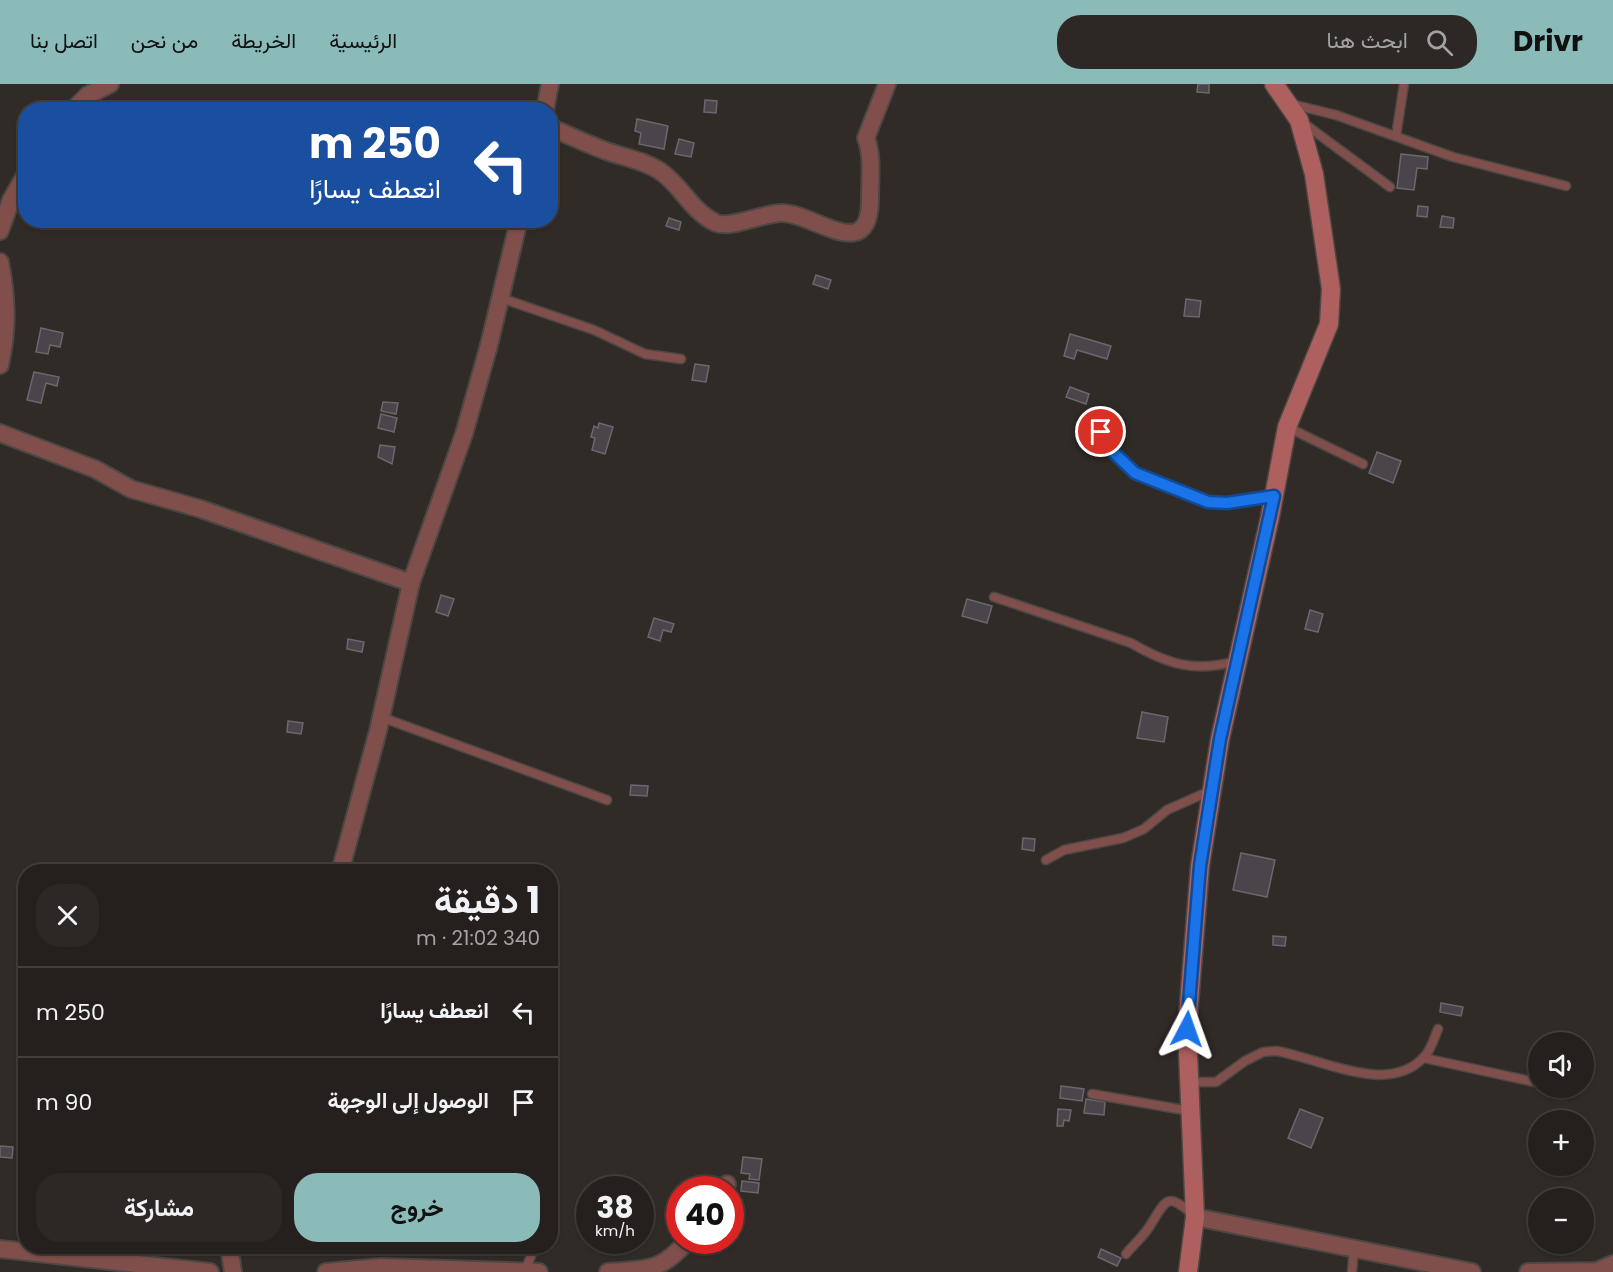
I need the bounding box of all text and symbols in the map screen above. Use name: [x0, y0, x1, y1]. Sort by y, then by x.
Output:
search box: [1057, 15, 1477, 69]
text: Drivr: [1513, 22, 1583, 61]
text: ابحث هنا: [1327, 25, 1408, 56]
text: اتصل بنا: [30, 26, 98, 55]
text: من نحن: [131, 26, 198, 55]
text: الخريطة: [231, 26, 296, 55]
text: الرئيسية: [329, 26, 397, 55]
icon: search: [1423, 26, 1456, 59]
text: 250 m: [309, 114, 441, 173]
icon: left: [462, 126, 540, 204]
text: انعطف يسارًا: [309, 170, 441, 207]
pin: [1075, 406, 1126, 457]
icon: arrive: [1084, 415, 1117, 448]
text: 1 دقيقة: [434, 875, 540, 926]
button: close: [36, 884, 99, 947]
text: 340 m · 21:02: [416, 924, 540, 952]
text: انعطف يسارًا: [380, 995, 489, 1026]
icon: left: [507, 996, 540, 1029]
text: 250 m: [36, 997, 105, 1028]
position arrow: [1155, 997, 1219, 1061]
map controls: [1528, 1032, 1594, 1254]
button: sound: [1528, 1032, 1594, 1098]
text: الوصول إلى الوجهة: [328, 1085, 489, 1116]
icon: arrive: [507, 1086, 540, 1119]
text: 90 m: [36, 1087, 92, 1118]
button: +: [1528, 1110, 1594, 1176]
button: مشاركة: [36, 1173, 282, 1242]
button: خروج: [294, 1173, 540, 1242]
speed limit sign: 40: [666, 1176, 744, 1254]
text: 38: [596, 1186, 634, 1229]
button: −: [1528, 1188, 1594, 1254]
text: km/h: [595, 1220, 635, 1241]

